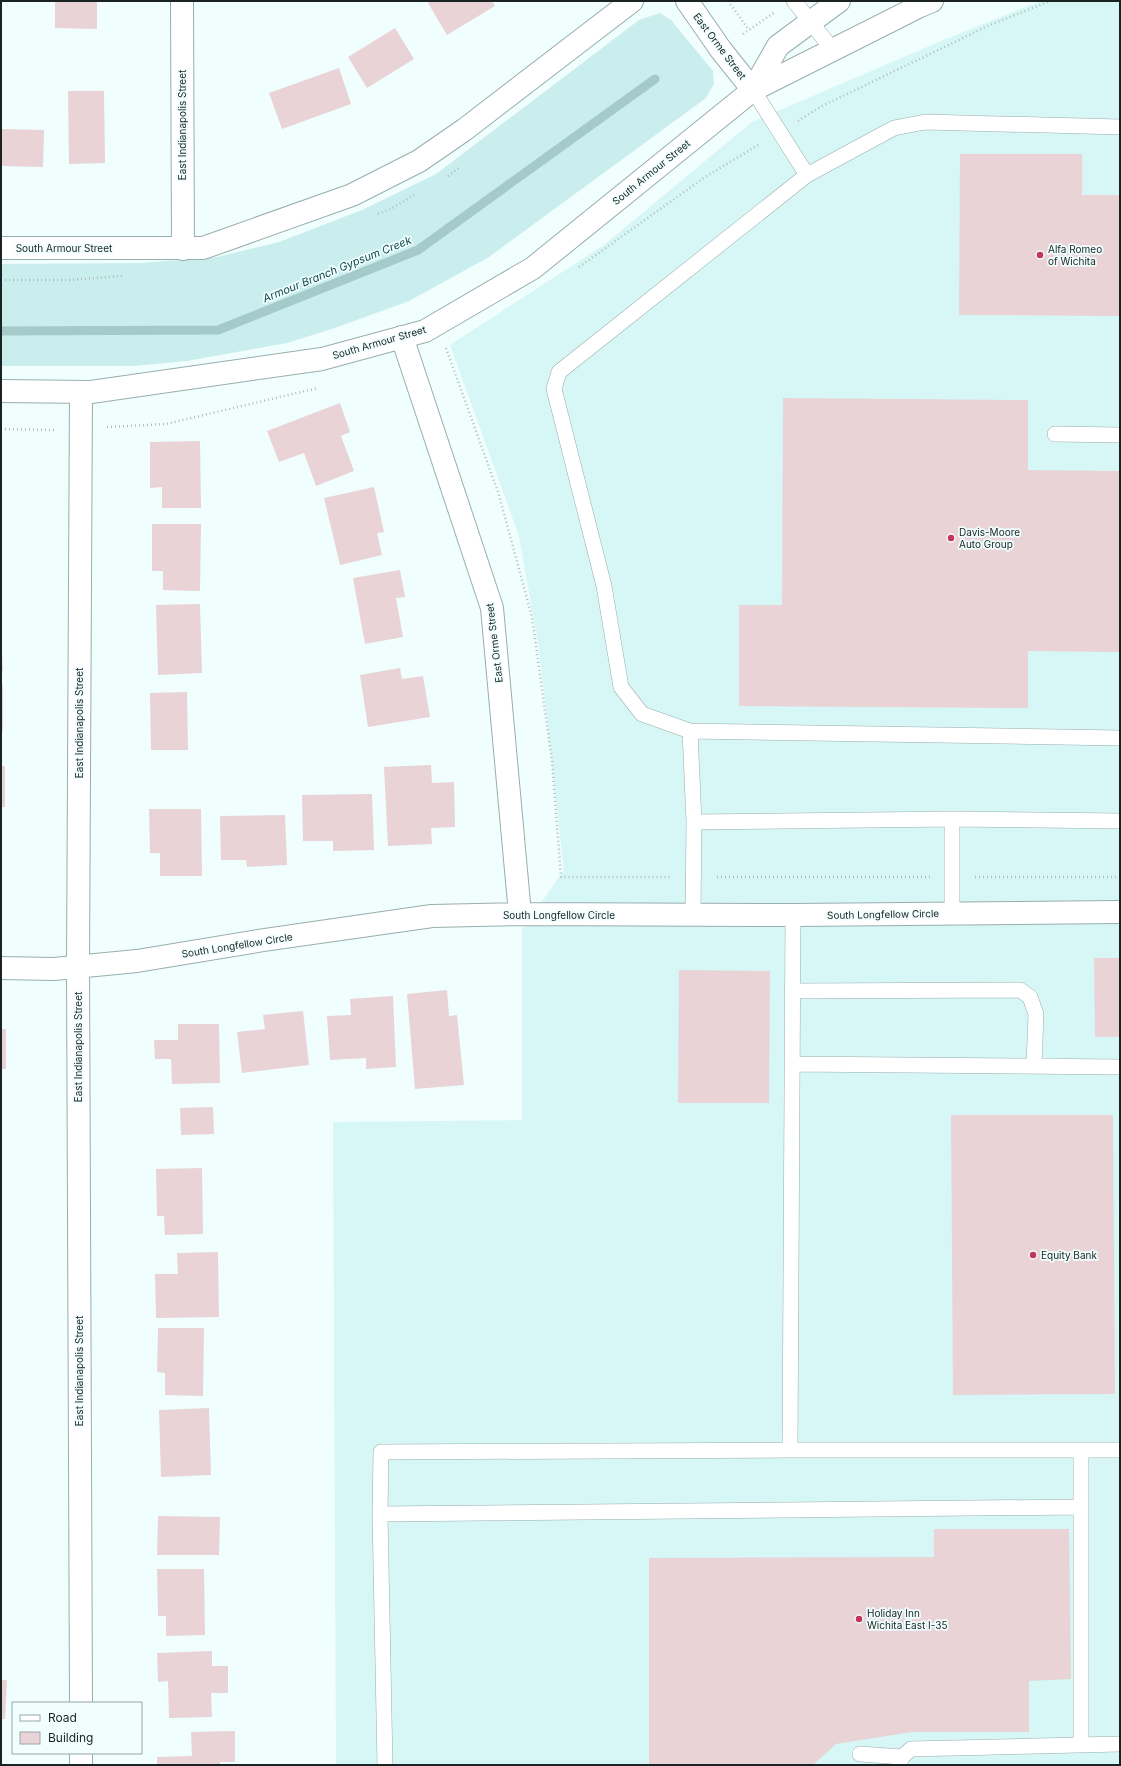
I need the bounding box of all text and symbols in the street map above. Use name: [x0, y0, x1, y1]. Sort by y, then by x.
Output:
street label: East Orme Street: [691, 10, 749, 82]
street label: East Indianapolis Street: [176, 69, 188, 180]
street label: South Armour Street: [610, 136, 693, 207]
water label: Armour Branch Gypsum Creek: [260, 232, 414, 306]
street label: South Armour Street: [16, 242, 113, 254]
place label: Alfa Romeo of Wichita: [1048, 243, 1102, 267]
marker: Alfa Romeo of Wichita: [1035, 250, 1045, 260]
street label: South Armour Street: [331, 323, 428, 361]
place label: Davis-Moore Auto Group: [959, 526, 1020, 550]
marker: Davis-Moore Auto Group: [946, 533, 956, 543]
street label: East Orme Street: [483, 602, 505, 684]
street label: East Indianapolis Street: [73, 667, 85, 778]
street label: South Longfellow Circle: [827, 907, 939, 921]
street label: South Longfellow Circle: [503, 909, 615, 921]
street label: South Longfellow Circle: [181, 930, 294, 960]
street label: East Indianapolis Street: [72, 991, 84, 1102]
place label: Equity Bank: [1041, 1249, 1097, 1261]
marker: Equity Bank: [1028, 1250, 1038, 1260]
street label: East Indianapolis Street: [73, 1315, 85, 1426]
place label: Holiday Inn Wichita East I-35: [867, 1607, 948, 1631]
marker: Holiday Inn Wichita East I-35: [854, 1614, 864, 1624]
legend: [12, 1702, 142, 1754]
text: Road: [48, 1710, 77, 1725]
text: Building: [48, 1730, 93, 1745]

